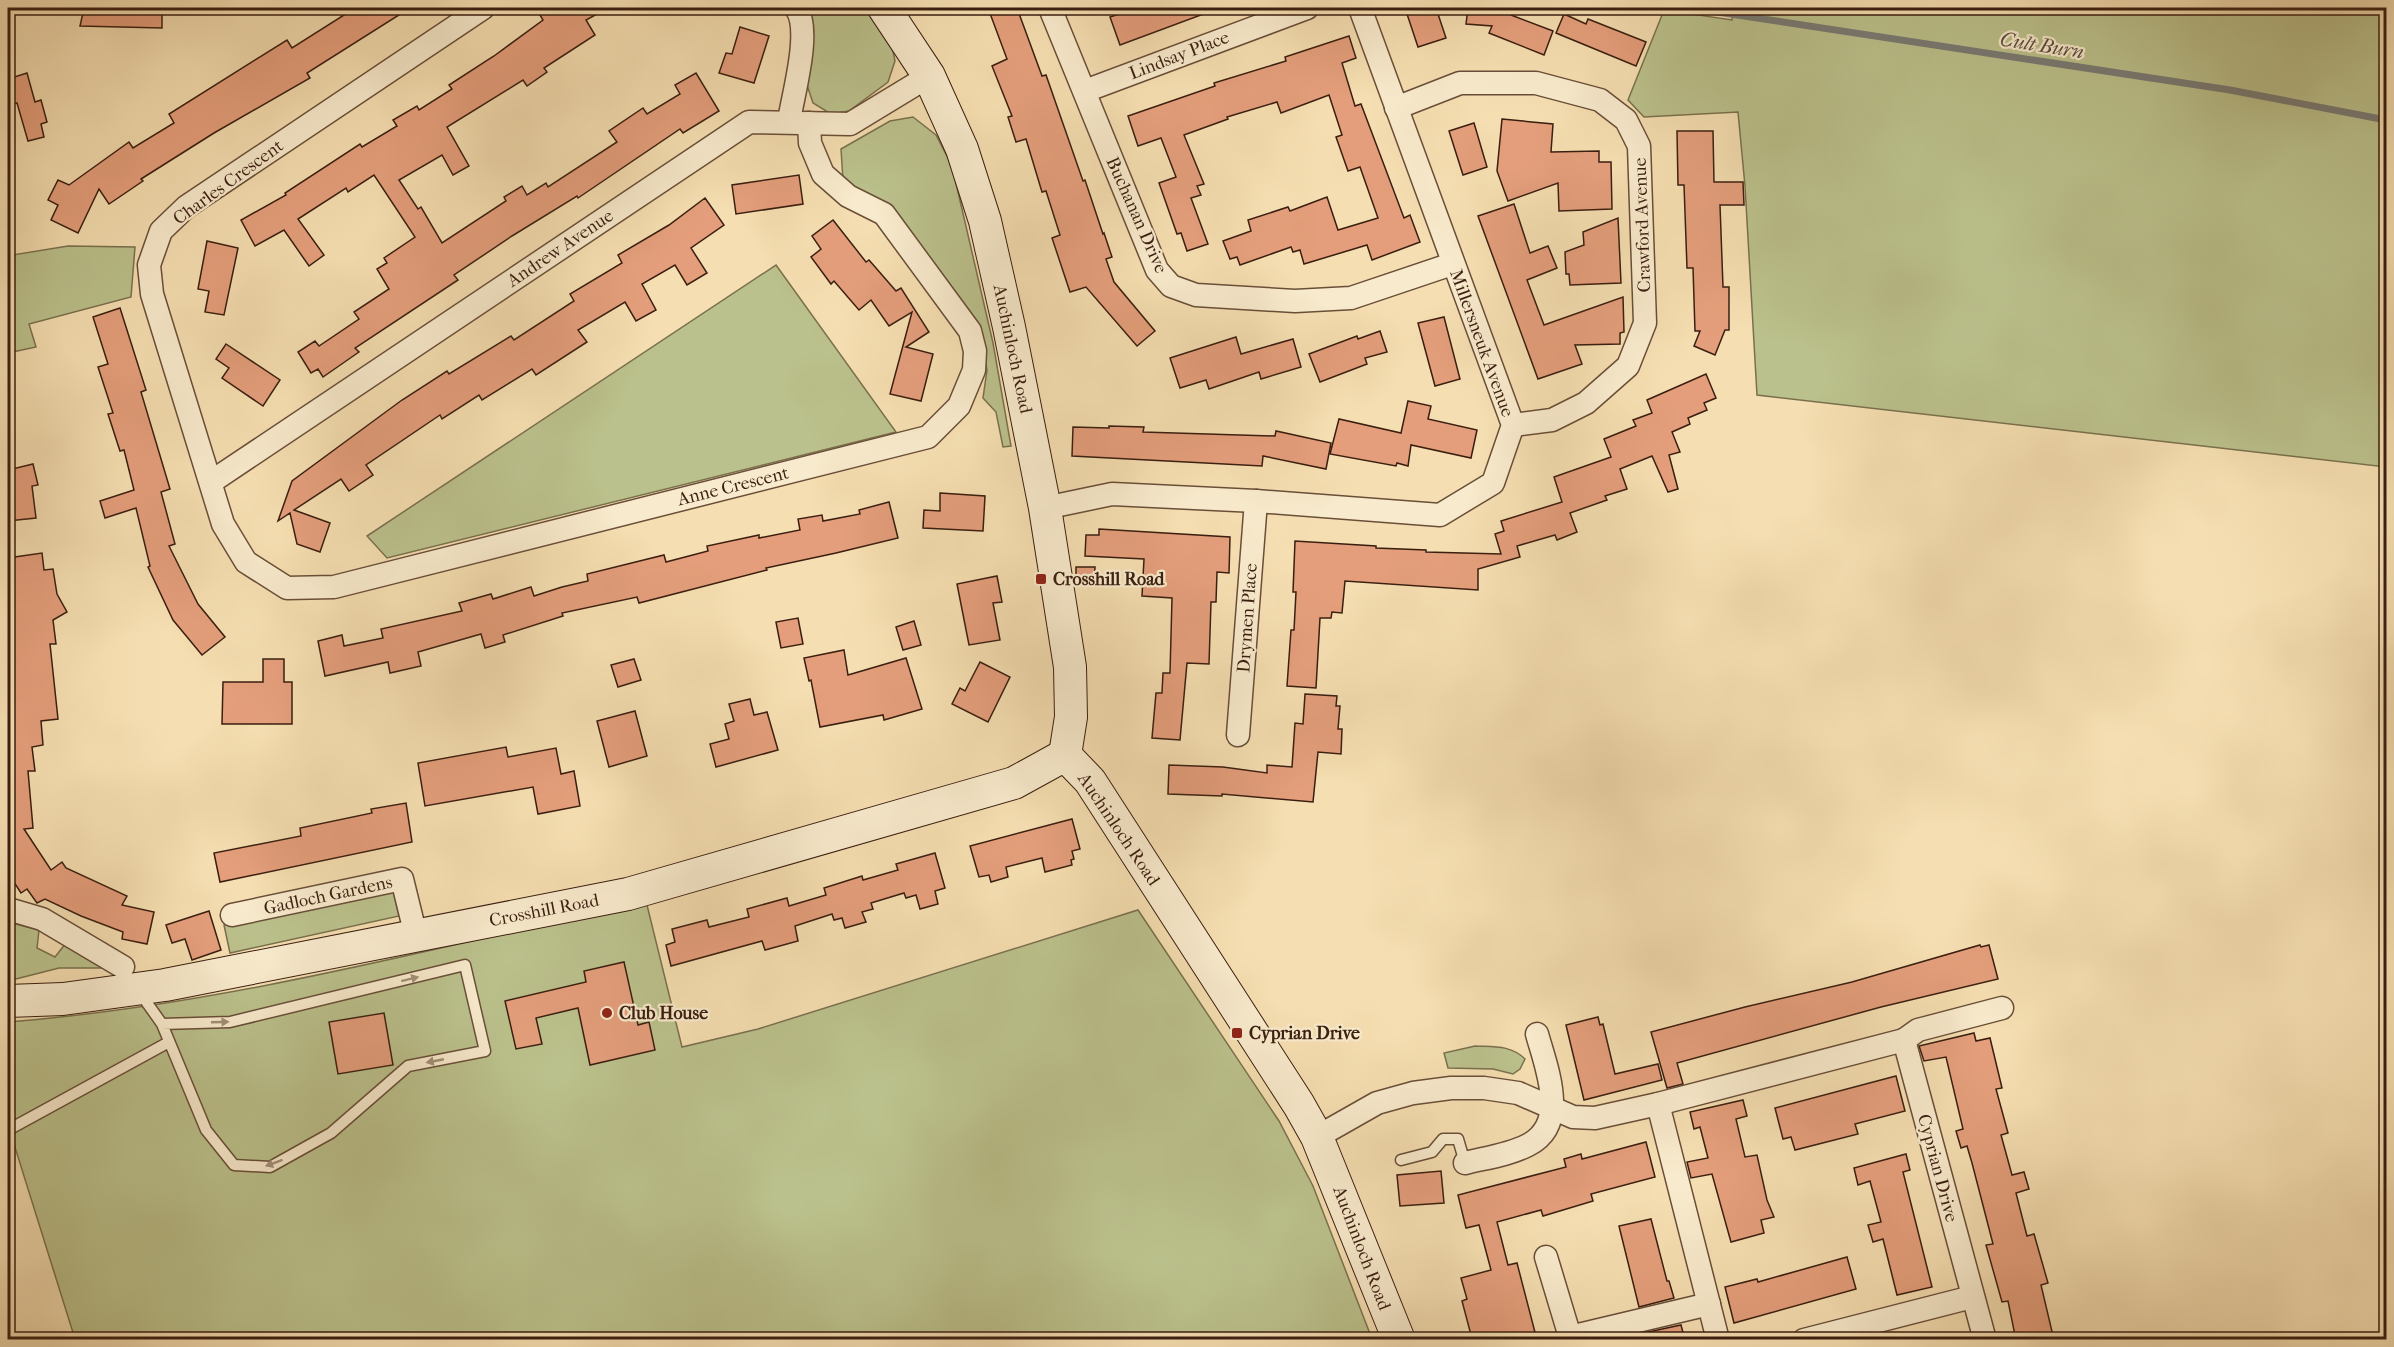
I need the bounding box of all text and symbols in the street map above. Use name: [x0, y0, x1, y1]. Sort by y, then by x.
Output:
street label: Lindsay Place: [1126, 27, 1232, 84]
water label: Cult Burn: [1999, 28, 2085, 63]
street label: Charles Crescent: [169, 135, 288, 229]
street label: Buchanan Drive: [1101, 154, 1172, 277]
street label: Crawford Avenue: [1630, 157, 1655, 293]
street label: Andrew Avenue: [502, 205, 617, 292]
street label: Millersneuk Avenue: [1445, 267, 1518, 420]
street label: Auchinloch Road: [988, 282, 1036, 416]
street label: Anne Crescent: [674, 462, 792, 511]
street label: Drymen Place: [1233, 562, 1262, 674]
place label: Crosshill Road: [1053, 569, 1165, 590]
marker: Crosshill Road: [1034, 572, 1048, 586]
street label: Auchinloch Road: [1073, 768, 1164, 890]
street label: Gadloch Gardens: [262, 872, 395, 919]
street label: Crosshill Road: [487, 890, 601, 931]
one-way arrow: [401, 973, 419, 983]
place label: Club House: [619, 1003, 708, 1024]
marker: Club House: [600, 1006, 614, 1020]
one-way arrow: [211, 1018, 230, 1027]
place label: Cyprian Drive: [1249, 1023, 1360, 1044]
marker: Cyprian Drive: [1230, 1026, 1244, 1040]
one-way arrow: [426, 1057, 445, 1066]
street label: Cyprian Drive: [1913, 1112, 1962, 1225]
one-way arrow: [265, 1159, 283, 1169]
street label: Auchinloch Road: [1328, 1182, 1395, 1313]

